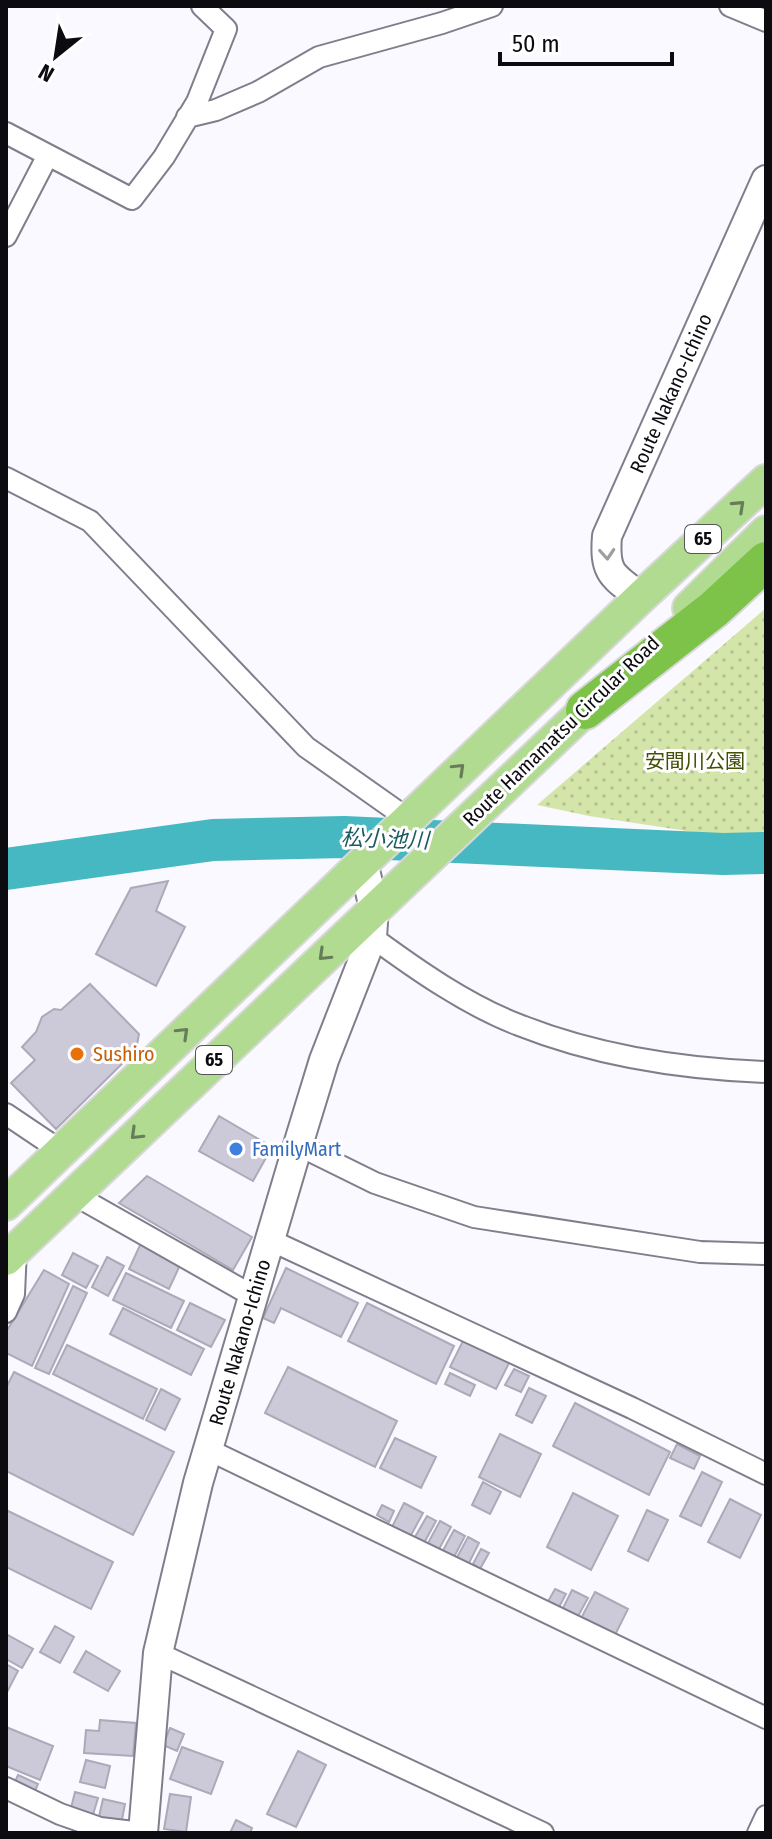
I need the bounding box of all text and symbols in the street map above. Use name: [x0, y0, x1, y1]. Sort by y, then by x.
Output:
north arrow: [16, 16, 96, 96]
scale bar: [500, 16, 672, 66]
text: 50 m: [512, 30, 560, 58]
text: N: [34, 58, 59, 88]
street label: Route Nakano-Ichino: [625, 310, 717, 477]
one-way arrow: [730, 501, 744, 516]
road number: 65: [685, 525, 721, 553]
one-way arrow: [598, 547, 615, 560]
street label: Route Hamamatsu Circular Road: [458, 631, 664, 831]
park label: 安間川公園: [645, 749, 745, 773]
one-way arrow: [450, 764, 464, 779]
water label: 松小池川: [341, 824, 431, 854]
one-way arrow: [319, 946, 333, 960]
one-way arrow: [174, 1028, 188, 1043]
place label: Sushiro: [93, 1042, 154, 1066]
marker: Sushiro: [68, 1045, 86, 1063]
road number: 65: [196, 1046, 232, 1074]
one-way arrow: [131, 1125, 145, 1140]
place label: FamilyMart: [252, 1137, 342, 1161]
marker: FamilyMart: [227, 1140, 245, 1158]
street label: Route Nakano-Ichino: [204, 1256, 276, 1428]

